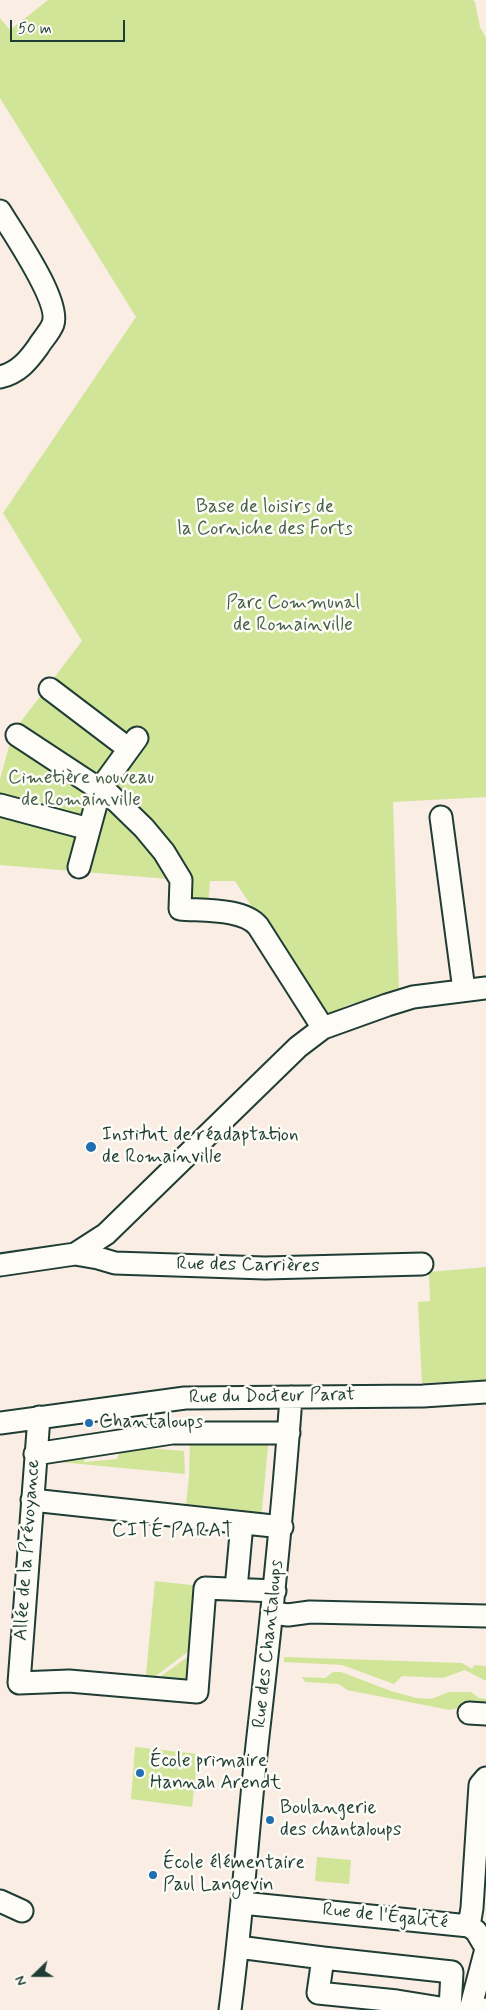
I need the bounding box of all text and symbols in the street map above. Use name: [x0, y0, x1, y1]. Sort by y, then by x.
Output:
scale bar: [12, 10, 128, 42]
text: 50 m: [18, 19, 52, 39]
park label: Base de loisirs de la Corniche des Forts: [177, 497, 353, 541]
park label: Parc Communal de Romainville: [226, 593, 360, 637]
park label: Cimetière nouveau de Romainville: [8, 768, 154, 812]
place label: Institut de réadaptation de Romainville: [102, 1125, 298, 1169]
marker: Institut de réadaptation de Romainville: [84, 1140, 98, 1154]
street label: Rue des Carrières: [176, 1253, 320, 1279]
street label: Rue du Docteur Parat: [189, 1384, 355, 1410]
place label: Chantaloups: [99, 1412, 203, 1434]
marker: Chantaloups: [83, 1417, 95, 1429]
street label: Allée de la Prévoyance: [10, 1458, 46, 1642]
district label: CITÉ PARAT: [109, 1520, 237, 1544]
street label: Rue des Chantaloups: [249, 1559, 289, 1729]
place label: École primaire Hannah Arendt: [150, 1751, 281, 1795]
marker: École primaire Hannah Arendt: [134, 1767, 146, 1779]
place label: Boulangerie des chantaloups: [280, 1798, 402, 1842]
marker: Boulangerie des chantaloups: [264, 1814, 276, 1826]
place label: École élémentaire Paul Langevin: [163, 1853, 305, 1897]
marker: École élémentaire Paul Langevin: [147, 1869, 159, 1881]
street label: Rue de l'Égalité: [321, 1899, 449, 1935]
north arrow: [10, 1950, 60, 2000]
text: N: [11, 1973, 31, 1988]

